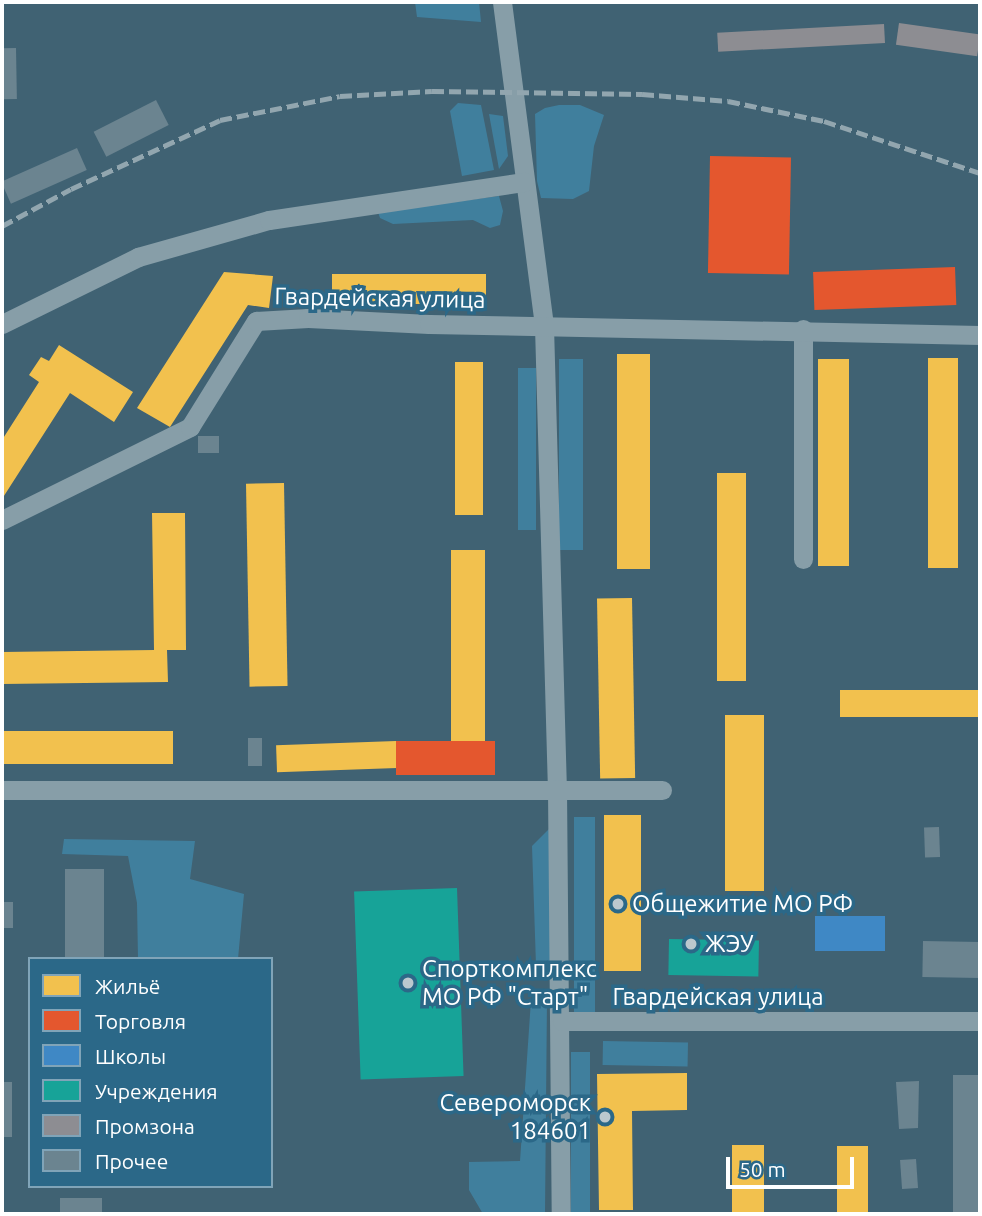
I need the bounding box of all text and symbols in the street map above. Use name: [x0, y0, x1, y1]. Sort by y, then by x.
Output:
street label: Гвардейская улица: [274, 282, 486, 314]
place label: Общежитие МО РФ: [632, 890, 853, 918]
marker: Общежитие МО РФ: [610, 896, 626, 912]
place label: ЖЭУ: [705, 930, 753, 958]
marker: ЖЭУ: [683, 936, 699, 952]
place label: Спорткомплекс МО РФ "Старт": [422, 955, 597, 1011]
legend: [28, 957, 273, 1188]
text: Жильё: [95, 974, 160, 998]
marker: Спорткомплекс МО РФ "Старт": [400, 975, 416, 991]
street label: Гвардейская улица: [612, 983, 824, 1011]
text: Торговля: [95, 1009, 186, 1033]
text: Школы: [95, 1044, 166, 1068]
text: Учреждения: [95, 1079, 218, 1103]
place label: Североморск 184601: [439, 1089, 591, 1145]
marker: Североморск 184601: [597, 1109, 613, 1125]
text: Промзона: [95, 1114, 195, 1138]
scale bar: [730, 1142, 858, 1186]
text: Прочее: [95, 1149, 168, 1173]
text: 50 m: [739, 1157, 786, 1181]

